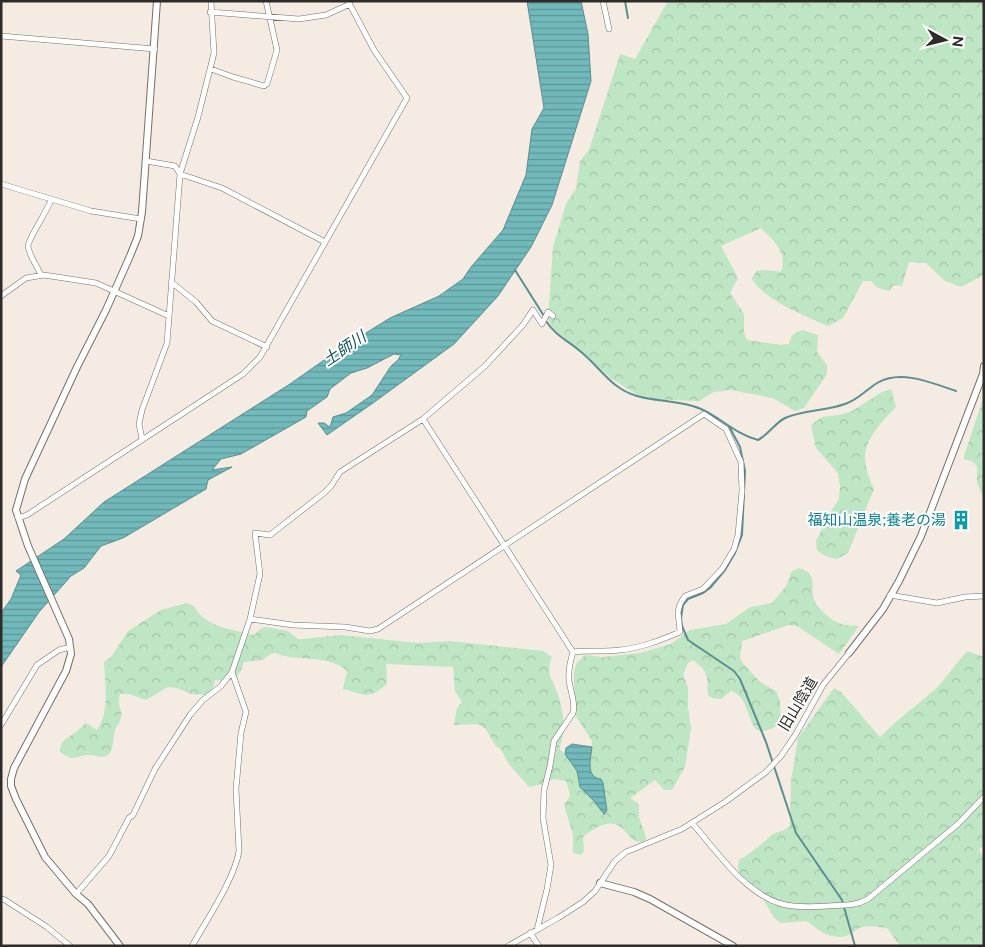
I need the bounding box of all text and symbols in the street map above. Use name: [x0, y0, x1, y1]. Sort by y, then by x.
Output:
north arrow: [920, 15, 970, 65]
text: N: [949, 35, 967, 48]
water label: 土師川: [319, 326, 371, 370]
building icon: 福知山温泉;養老の湯: [950, 509, 972, 531]
place label: 福知山温泉;養老の湯: [807, 511, 946, 528]
street label: 旧山陰道: [775, 674, 820, 734]

